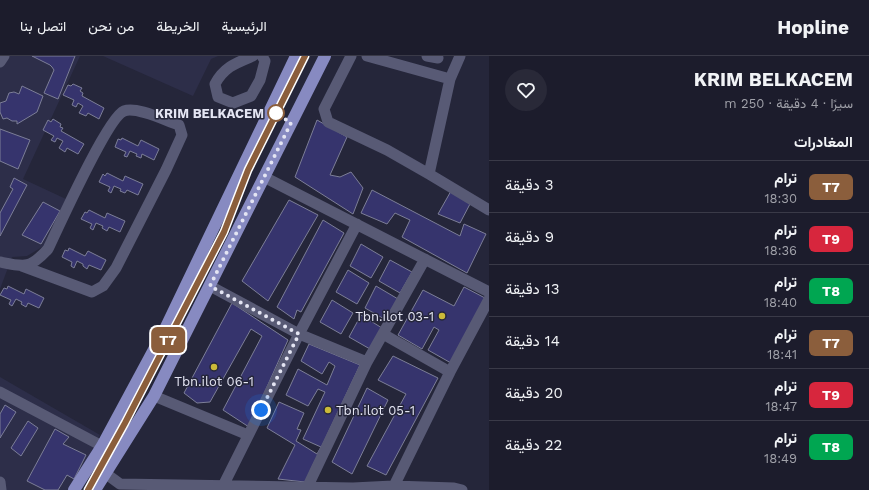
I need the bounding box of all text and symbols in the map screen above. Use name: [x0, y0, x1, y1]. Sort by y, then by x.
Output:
text: Hopline: [777, 16, 849, 39]
text: اتصل بنا: [20, 18, 66, 34]
text: من نحن: [88, 18, 134, 34]
text: الخريطة: [156, 18, 200, 34]
text: الرئيسية: [222, 18, 267, 34]
text: KRIM BELKACEM: [694, 68, 853, 91]
button: heart: [505, 69, 547, 111]
text: سيرًا · 4 دقيقة · 250 m: [724, 96, 853, 111]
marker: KRIM BELKACEM: [267, 104, 285, 122]
place label: KRIM BELKACEM: [155, 106, 264, 121]
text: المغادرات: [794, 133, 853, 151]
text: ترام: [774, 169, 797, 187]
text: 3 دقيقة: [505, 176, 554, 194]
text: T7: [822, 179, 840, 195]
text: 18:30: [764, 191, 797, 206]
text: ترام: [774, 221, 797, 239]
text: 9 دقيقة: [505, 228, 554, 246]
text: T9: [822, 231, 840, 247]
text: 18:36: [765, 243, 797, 258]
text: ترام: [774, 273, 797, 291]
text: 13 دقيقة: [505, 280, 559, 298]
text: T8: [822, 283, 840, 299]
text: 18:40: [764, 295, 797, 310]
place label: Tbn.ilot 03-1: [355, 309, 434, 324]
marker: Tbn.ilot 03-1: [437, 311, 447, 321]
text: ترام: [774, 325, 797, 343]
line badge: T7: [150, 327, 186, 353]
text: T7: [159, 332, 177, 348]
text: 14 دقيقة: [505, 332, 560, 350]
text: T7: [822, 335, 840, 351]
text: 18:41: [767, 347, 797, 362]
marker: Tbn.ilot 06-1: [209, 362, 219, 372]
place label: Tbn.ilot 06-1: [174, 374, 254, 389]
text: ترام: [774, 377, 797, 395]
text: 20 دقيقة: [505, 384, 563, 402]
text: T9: [822, 387, 840, 403]
text: 18:47: [765, 399, 797, 414]
your location: [251, 400, 271, 420]
place label: Tbn.ilot 05-1: [336, 403, 415, 418]
marker: Tbn.ilot 05-1: [323, 405, 333, 415]
text: ترام: [774, 429, 797, 447]
text: 22 دقيقة: [505, 436, 562, 454]
text: T8: [822, 439, 840, 455]
text: 18:49: [764, 451, 797, 466]

